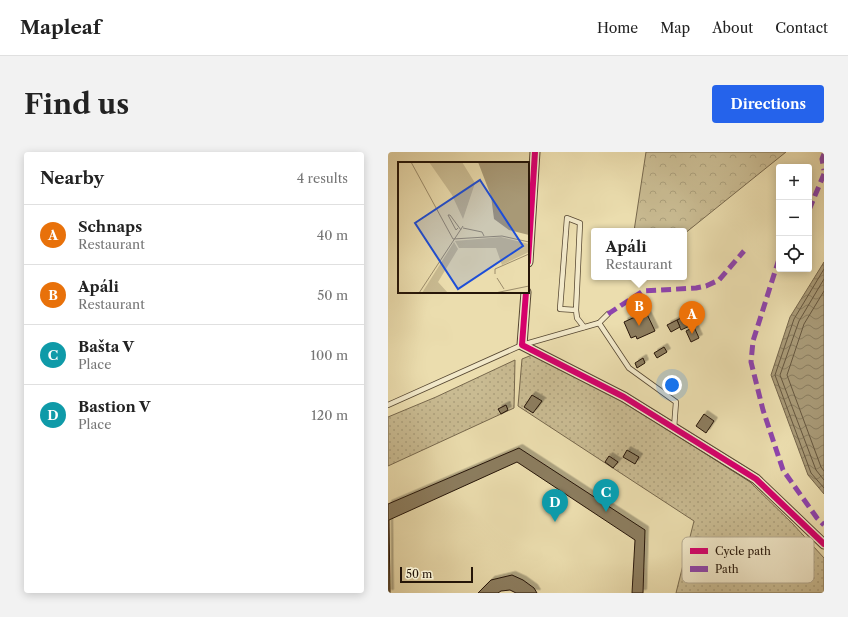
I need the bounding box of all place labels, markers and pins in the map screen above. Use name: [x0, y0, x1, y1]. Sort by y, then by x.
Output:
pin: B: [626, 293, 652, 326]
pin: A: [679, 301, 705, 334]
pin: C: [593, 479, 619, 512]
pin: D: [542, 489, 568, 522]

